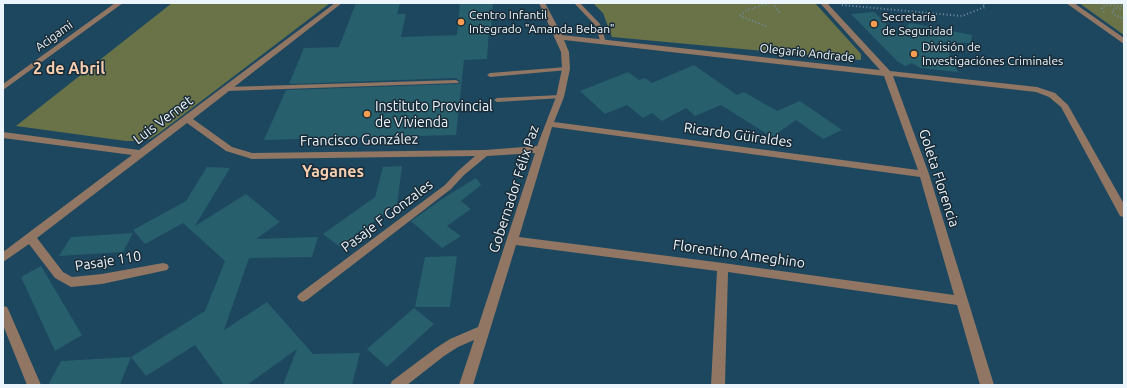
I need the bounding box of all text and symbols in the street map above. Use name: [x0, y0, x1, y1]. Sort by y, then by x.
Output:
place label: Centro Infantil Integrado "Amanda Beban": [469, 8, 615, 36]
place label: Secretaría de Seguridad: [882, 10, 953, 38]
marker: Centro Infantil Integrado "Amanda Beban": [456, 17, 466, 27]
street label: Acigami: [33, 18, 75, 54]
marker: Secretaría de Seguridad: [869, 19, 879, 29]
place label: División de Investigaciónes Criminales: [922, 40, 1063, 68]
street label: Olegario Andrade: [759, 41, 855, 65]
marker: División de Investigaciónes Criminales: [909, 49, 919, 59]
district label: 2 de Abril: [33, 59, 105, 79]
street label: Luis Vernet: [130, 92, 196, 148]
place label: Instituto Provincial de Vivienda: [375, 98, 493, 130]
marker: Instituto Provincial de Vivienda: [362, 109, 372, 119]
street label: Ricardo Güiraldes: [683, 119, 793, 151]
street label: Gobernador Félix Paz: [485, 123, 543, 255]
street label: Goleta Florencia: [915, 127, 963, 229]
street label: Francisco González: [300, 131, 418, 149]
district label: Yaganes: [302, 162, 364, 182]
street label: Pasaje F Gonzales: [338, 176, 436, 256]
street label: Florentino Ameghino: [672, 236, 806, 272]
street label: Pasaje 110: [74, 247, 142, 275]

